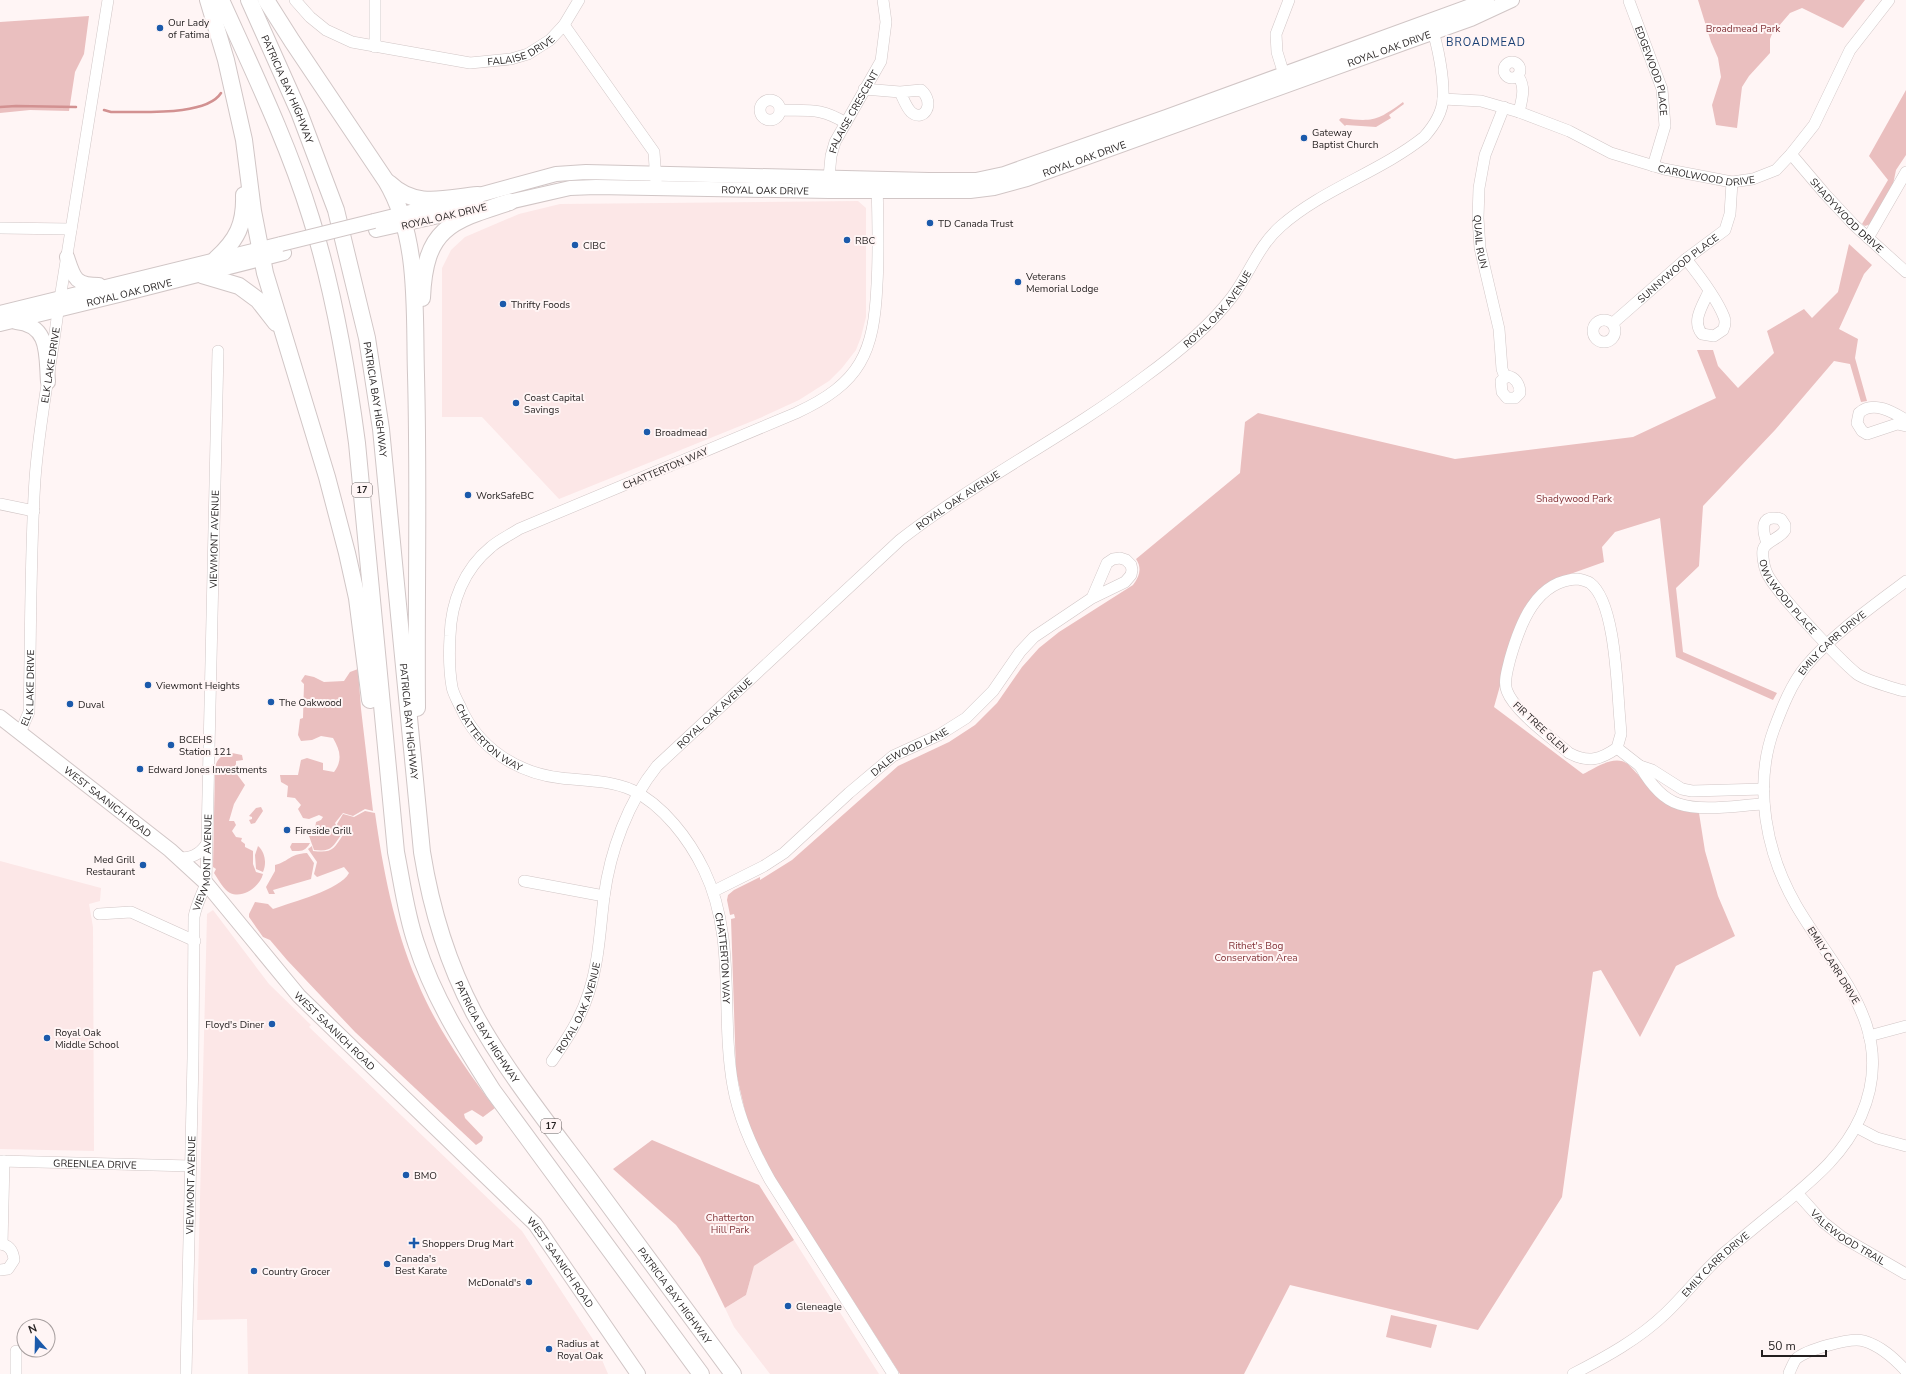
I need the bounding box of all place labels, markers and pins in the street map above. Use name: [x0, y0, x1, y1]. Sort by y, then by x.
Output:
place label: Our Lady of Fatima: [168, 16, 210, 42]
marker: Our Lady of Fatima: [155, 23, 165, 33]
place label: Gateway Baptist Church: [1312, 126, 1378, 152]
marker: Gateway Baptist Church: [1299, 133, 1309, 143]
place label: TD Canada Trust: [938, 217, 1014, 231]
marker: TD Canada Trust: [925, 218, 935, 228]
place label: RBC: [855, 234, 875, 248]
marker: RBC: [842, 235, 852, 245]
place label: CIBC: [583, 239, 606, 253]
marker: CIBC: [570, 240, 580, 250]
place label: Veterans Memorial Lodge: [1025, 270, 1099, 296]
marker: Veterans Memorial Lodge: [1013, 277, 1023, 287]
place label: Thrifty Foods: [511, 298, 570, 312]
marker: Thrifty Foods: [498, 299, 508, 309]
place label: Coast Capital Savings: [524, 391, 584, 417]
marker: Coast Capital Savings: [511, 398, 521, 408]
place label: Broadmead: [655, 426, 707, 440]
marker: Broadmead: [642, 427, 652, 437]
place label: WorkSafeBC: [476, 489, 534, 503]
marker: WorkSafeBC: [463, 490, 473, 500]
place label: Viewmont Heights: [155, 679, 240, 693]
marker: Viewmont Heights: [143, 680, 153, 690]
place label: The Oakwood: [279, 696, 342, 710]
marker: The Oakwood: [266, 697, 276, 707]
place label: Duval: [78, 698, 104, 712]
marker: Duval: [65, 699, 75, 709]
place label: BCEHS Station 121: [179, 733, 232, 759]
marker: BCEHS Station 121: [166, 740, 176, 750]
place label: Edward Jones Investments: [148, 763, 267, 777]
marker: Edward Jones Investments: [135, 764, 145, 774]
place label: Fireside Grill: [295, 824, 352, 838]
marker: Fireside Grill: [282, 825, 292, 835]
place label: Med Grill Restaurant: [86, 853, 135, 879]
marker: Med Grill Restaurant: [138, 860, 148, 870]
place label: Floyd's Diner: [205, 1018, 264, 1032]
marker: Floyd's Diner: [267, 1019, 277, 1029]
place label: Royal Oak Middle School: [55, 1026, 119, 1052]
marker: Royal Oak Middle School: [42, 1033, 52, 1043]
place label: BMO: [414, 1169, 437, 1183]
marker: BMO: [401, 1170, 411, 1180]
place label: Shoppers Drug Mart: [422, 1237, 514, 1251]
marker: Shoppers Drug Mart: [409, 1238, 419, 1248]
place label: Canada's Best Karate: [395, 1252, 447, 1278]
marker: Canada's Best Karate: [382, 1259, 392, 1269]
place label: Country Grocer: [262, 1265, 331, 1279]
marker: Country Grocer: [249, 1266, 259, 1276]
place label: McDonald's: [468, 1276, 521, 1290]
marker: McDonald's: [524, 1277, 534, 1287]
place label: Gleneagle: [796, 1300, 842, 1314]
marker: Gleneagle: [783, 1301, 793, 1311]
place label: Radius at Royal Oak: [557, 1337, 604, 1363]
marker: Radius at Royal Oak: [544, 1344, 554, 1354]

